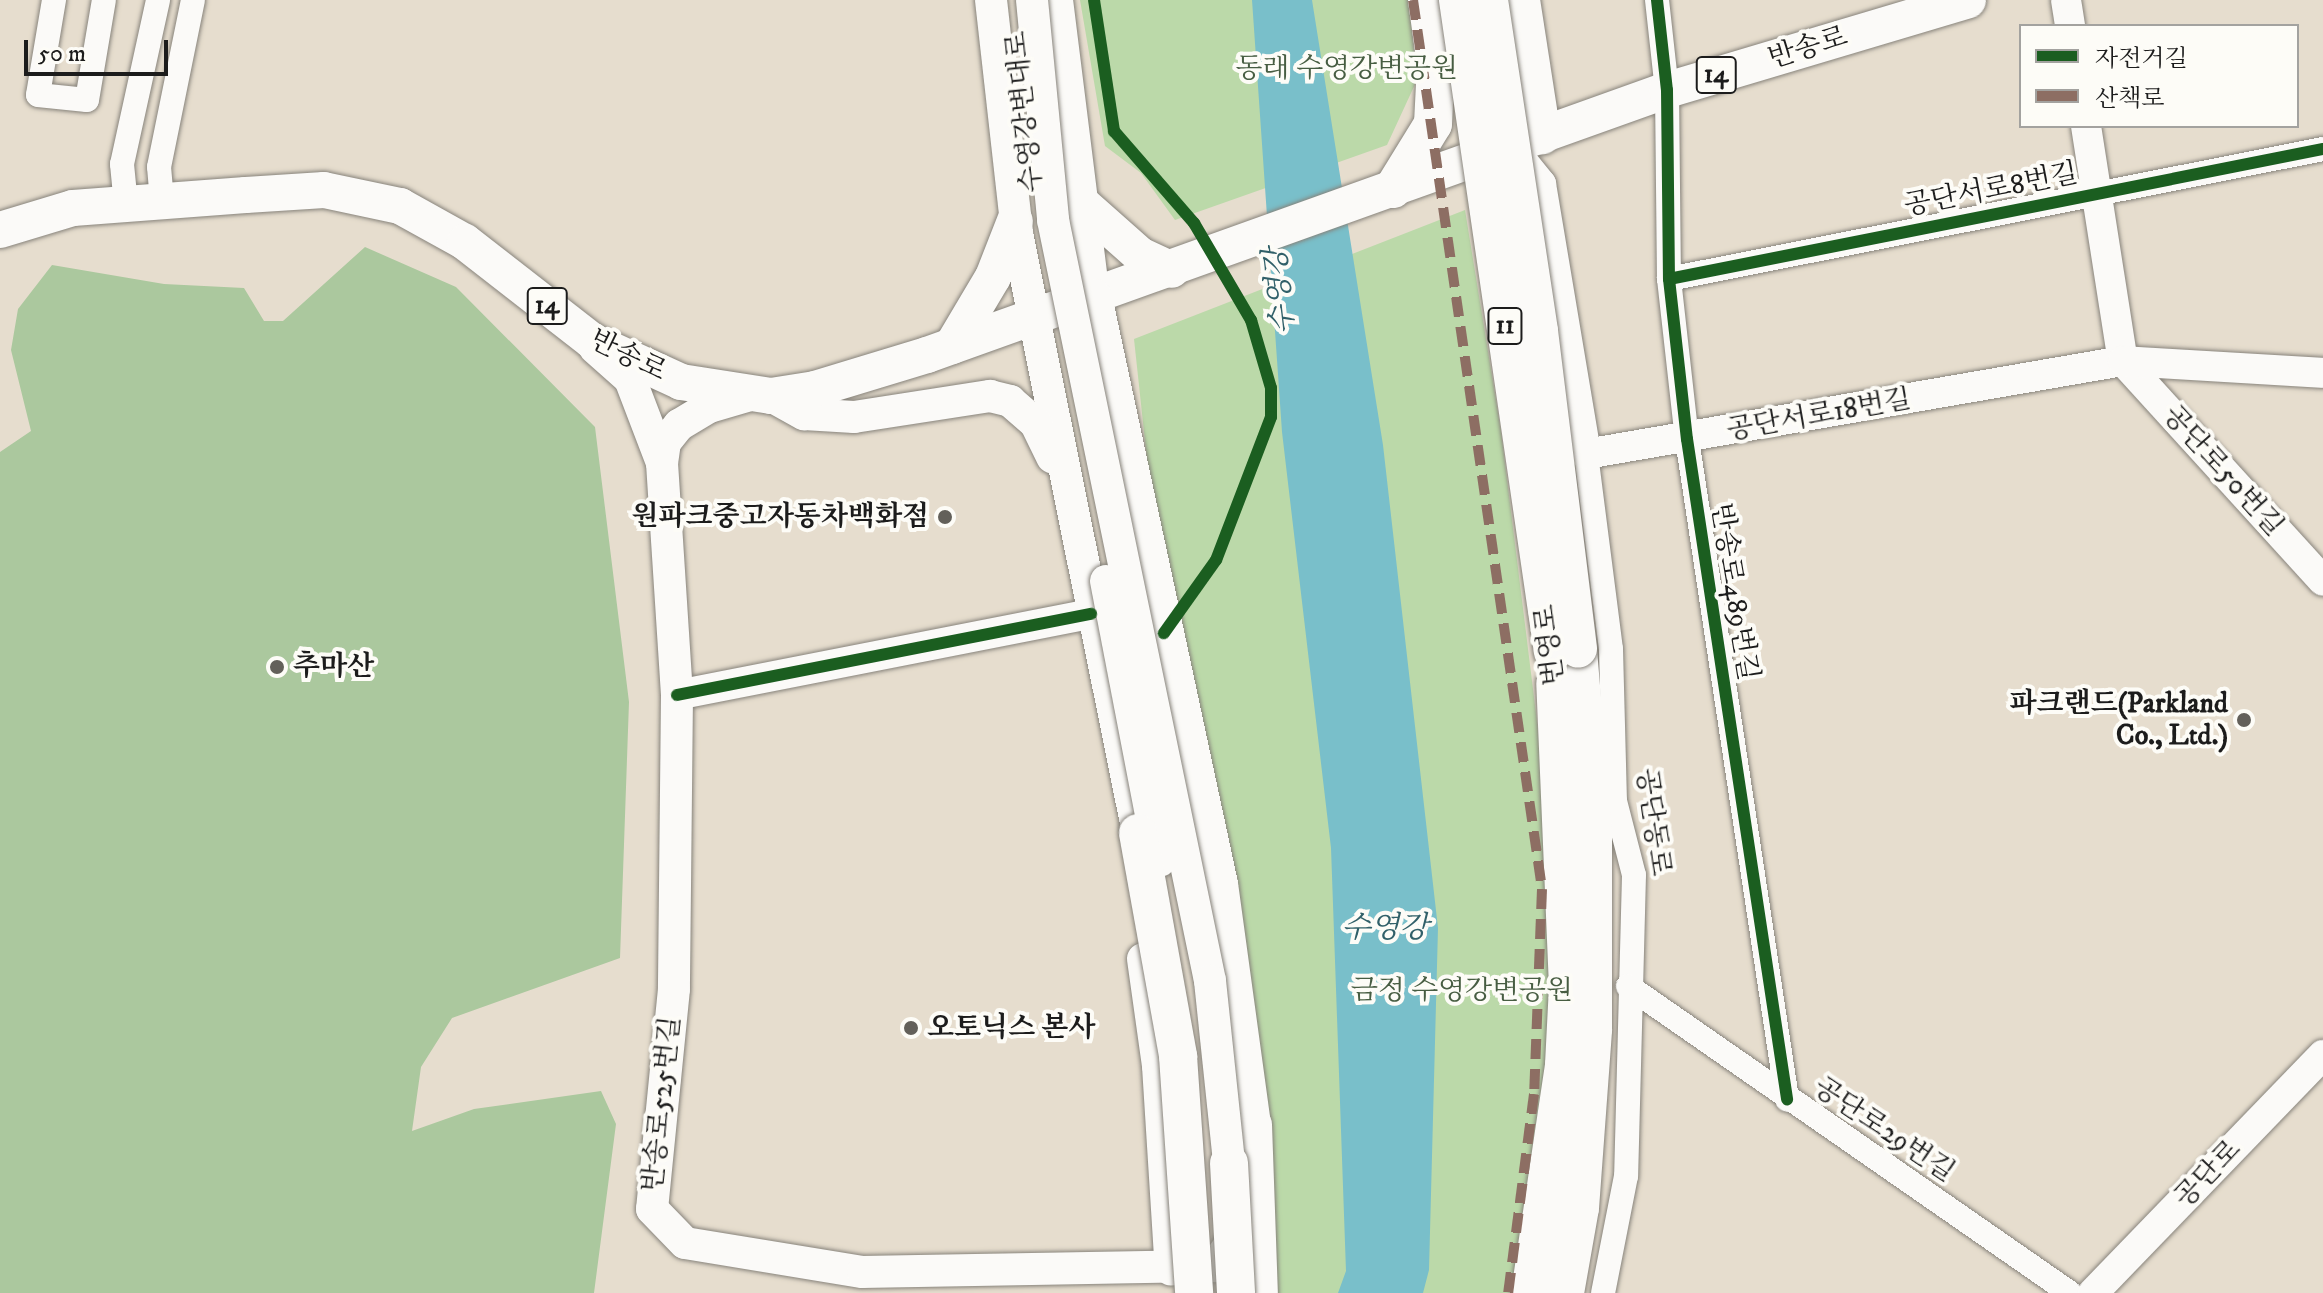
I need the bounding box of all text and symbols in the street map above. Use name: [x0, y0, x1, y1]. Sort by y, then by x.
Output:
street label: 반송로: [1764, 20, 1852, 76]
scale bar: [28, 24, 172, 74]
legend: [2019, 24, 2299, 128]
street label: 수영강변대로: [1000, 30, 1050, 194]
text: 50 m: [38, 39, 86, 69]
text: 자전거길: [2095, 44, 2188, 74]
park label: 동래 수영강변공원: [1236, 52, 1458, 86]
road number: 14: [1694, 53, 1738, 97]
text: 산책로: [2095, 84, 2165, 114]
street label: 공단서로8번길: [1901, 157, 2081, 223]
water label: 수영강: [1259, 246, 1303, 336]
road number: 14: [525, 284, 569, 328]
road number: 11: [1487, 304, 1523, 348]
street label: 반송로: [584, 323, 672, 389]
street label: 공단서로18번길: [1724, 382, 1914, 448]
street label: 공단로50번길: [2156, 399, 2290, 543]
place label: 원파크중고자동차백화점: [631, 500, 929, 534]
street label: 반송로489번길: [1703, 501, 1765, 683]
marker: 원파크중고자동차백화점: [936, 508, 954, 526]
street label: 번영로: [1528, 603, 1572, 687]
place label: 추마산: [293, 650, 374, 684]
marker: 추마산: [268, 658, 286, 676]
place label: 파크랜드(Parkland Co., Ltd.): [2010, 687, 2228, 753]
marker: 파크랜드(Parkland Co., Ltd.): [2235, 711, 2253, 729]
street label: 공단동로: [1629, 766, 1677, 878]
water label: 수영강: [1342, 911, 1428, 947]
park label: 금정 수영강변공원: [1351, 974, 1573, 1008]
place label: 오토닉스 본사: [927, 1011, 1095, 1045]
street label: 반송로525번길: [636, 1014, 688, 1194]
marker: 오토닉스 본사: [902, 1019, 920, 1037]
street label: 공단로29번길: [1807, 1071, 1961, 1189]
street label: 공단로: [2168, 1133, 2248, 1215]

